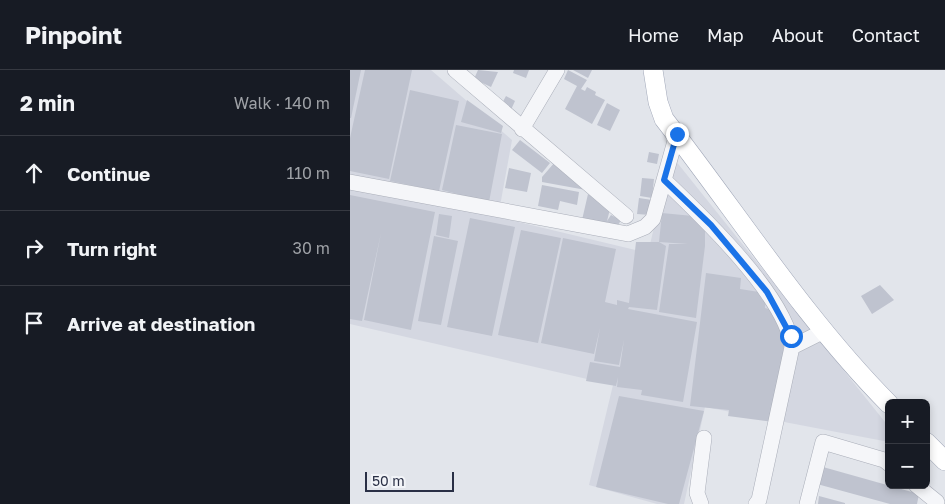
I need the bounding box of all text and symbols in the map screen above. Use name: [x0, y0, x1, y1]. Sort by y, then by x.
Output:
text: Pinpoint: [25, 20, 122, 49]
text: Home: [628, 24, 679, 46]
text: Map: [707, 24, 744, 46]
text: About: [772, 24, 824, 46]
text: Contact: [852, 24, 920, 46]
text: 2 min: [20, 90, 75, 116]
text: Walk · 140 m: [234, 93, 330, 113]
route end: [666, 123, 689, 146]
icon: ahead: [20, 159, 48, 187]
text: Continue: [67, 162, 150, 185]
text: 110 m: [286, 163, 330, 183]
icon: right: [20, 234, 48, 262]
text: Turn right: [67, 237, 157, 260]
text: 30 m: [293, 238, 330, 258]
icon: arrive: [20, 309, 48, 337]
text: Arrive at destination: [67, 312, 255, 335]
route start: [780, 325, 803, 348]
map controls: [885, 399, 930, 489]
button: +: [885, 399, 930, 444]
button: −: [885, 444, 930, 489]
scale bar: [365, 469, 454, 492]
text: 50 m: [372, 472, 405, 489]

